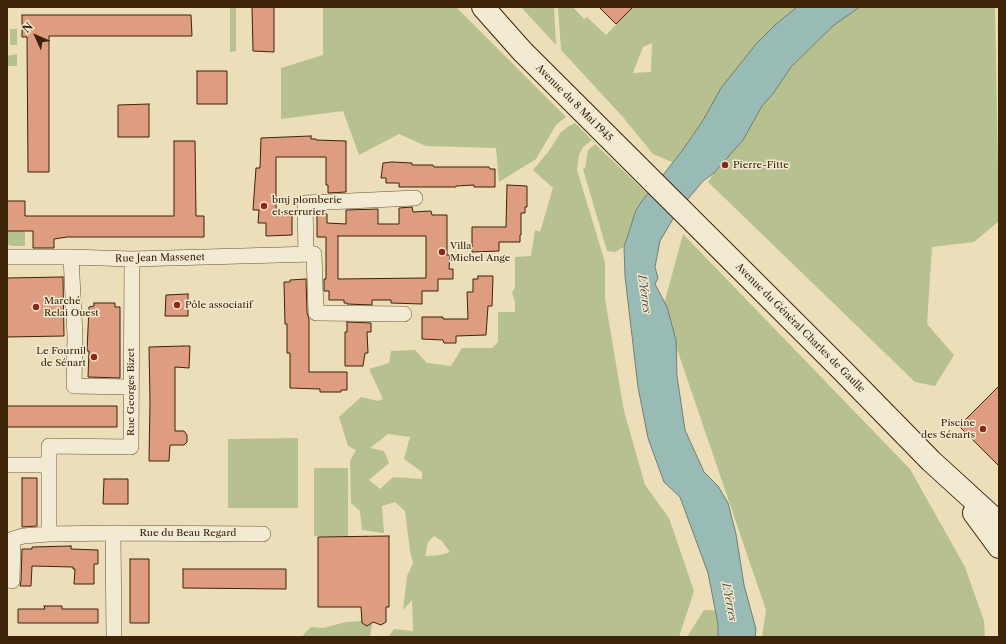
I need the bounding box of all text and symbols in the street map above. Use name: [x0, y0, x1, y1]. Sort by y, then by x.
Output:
north arrow: [16, 16, 56, 56]
text: N: [19, 19, 36, 36]
street label: Avenue du 8 Mai 1945: [533, 62, 615, 144]
place label: Pierre-Fitte: [733, 159, 789, 171]
marker: Pierre-Fitte: [720, 160, 730, 170]
place label: bmj plomberie et serrurier: [272, 194, 342, 218]
marker: bmj plomberie et serrurier: [259, 201, 269, 211]
place label: Villa Michel Ange: [450, 240, 510, 264]
marker: Villa Michel Ange: [437, 247, 447, 257]
street label: Rue Jean Massenet: [115, 251, 205, 265]
street label: Avenue du Général Charles de Gaulle: [733, 261, 867, 395]
water label: L'Yerres: [635, 274, 653, 314]
place label: Marché Relai Ouest: [44, 295, 99, 318]
place label: Pôle associatif: [185, 299, 253, 311]
marker: Pôle associatif: [172, 300, 182, 310]
marker: Marché Relai Ouest: [31, 302, 41, 312]
place label: Le Fournil de Sénart: [36, 345, 86, 368]
street label: Rue Georges Bizet: [125, 348, 137, 436]
marker: Le Fournil de Sénart: [89, 352, 99, 362]
place label: Piscine des Sénarts: [921, 417, 975, 440]
marker: Piscine des Sénarts: [978, 424, 988, 434]
street label: Rue du Beau Regard: [140, 527, 236, 539]
water label: L'Yerres: [719, 582, 739, 622]

